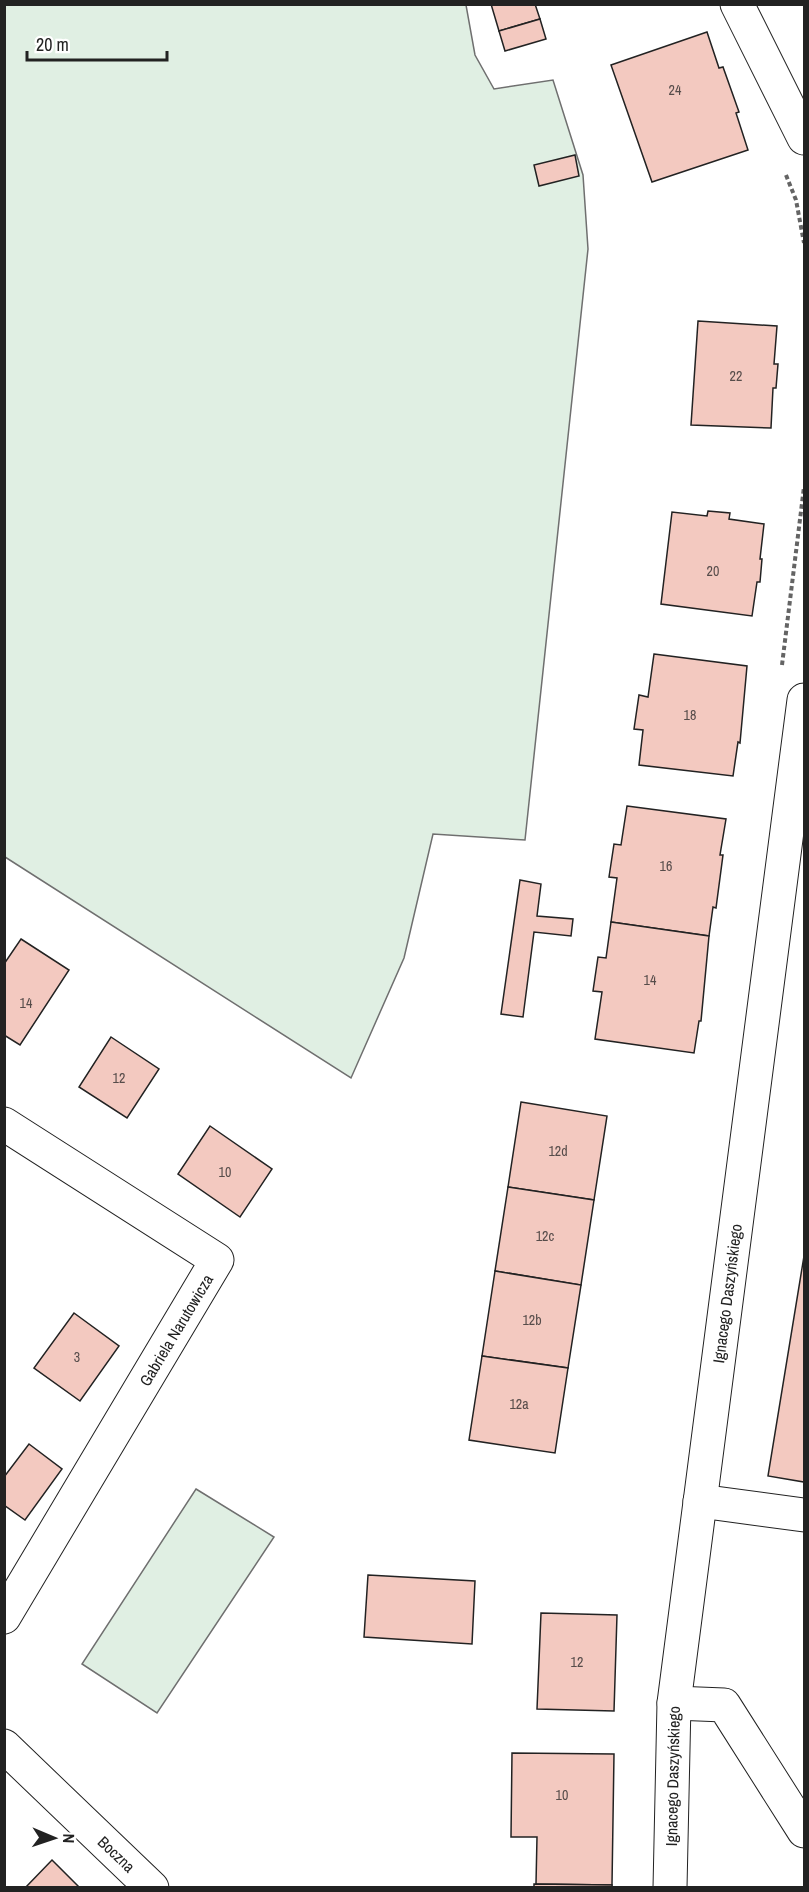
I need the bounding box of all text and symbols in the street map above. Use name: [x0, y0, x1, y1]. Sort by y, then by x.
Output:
scale bar: [27, 24, 166, 62]
text: 20 m: [36, 32, 69, 57]
house number: 24: [669, 81, 682, 99]
house number: 22: [730, 367, 742, 385]
house number: 20: [707, 562, 719, 580]
house number: 18: [684, 706, 696, 724]
house number: 16: [660, 857, 672, 875]
house number: 14: [644, 971, 657, 989]
house number: 14: [20, 994, 33, 1012]
house number: 12: [113, 1069, 125, 1087]
house number: 12d: [548, 1142, 568, 1160]
house number: 10: [219, 1163, 231, 1181]
street label: Ignacego Daszyńskiego: [707, 1223, 747, 1364]
house number: 12c: [536, 1227, 555, 1245]
street label: Gabriela Narutowicza: [134, 1269, 218, 1390]
house number: 12b: [522, 1311, 542, 1329]
house number: 3: [74, 1348, 80, 1366]
house number: 12a: [509, 1395, 529, 1413]
house number: 12: [571, 1653, 583, 1671]
street label: Ignacego Daszyńskiego: [660, 1706, 685, 1846]
house number: 10: [556, 1786, 568, 1804]
north arrow: [24, 1808, 84, 1868]
street label: Boczna: [93, 1831, 140, 1878]
text: N: [58, 1833, 80, 1844]

